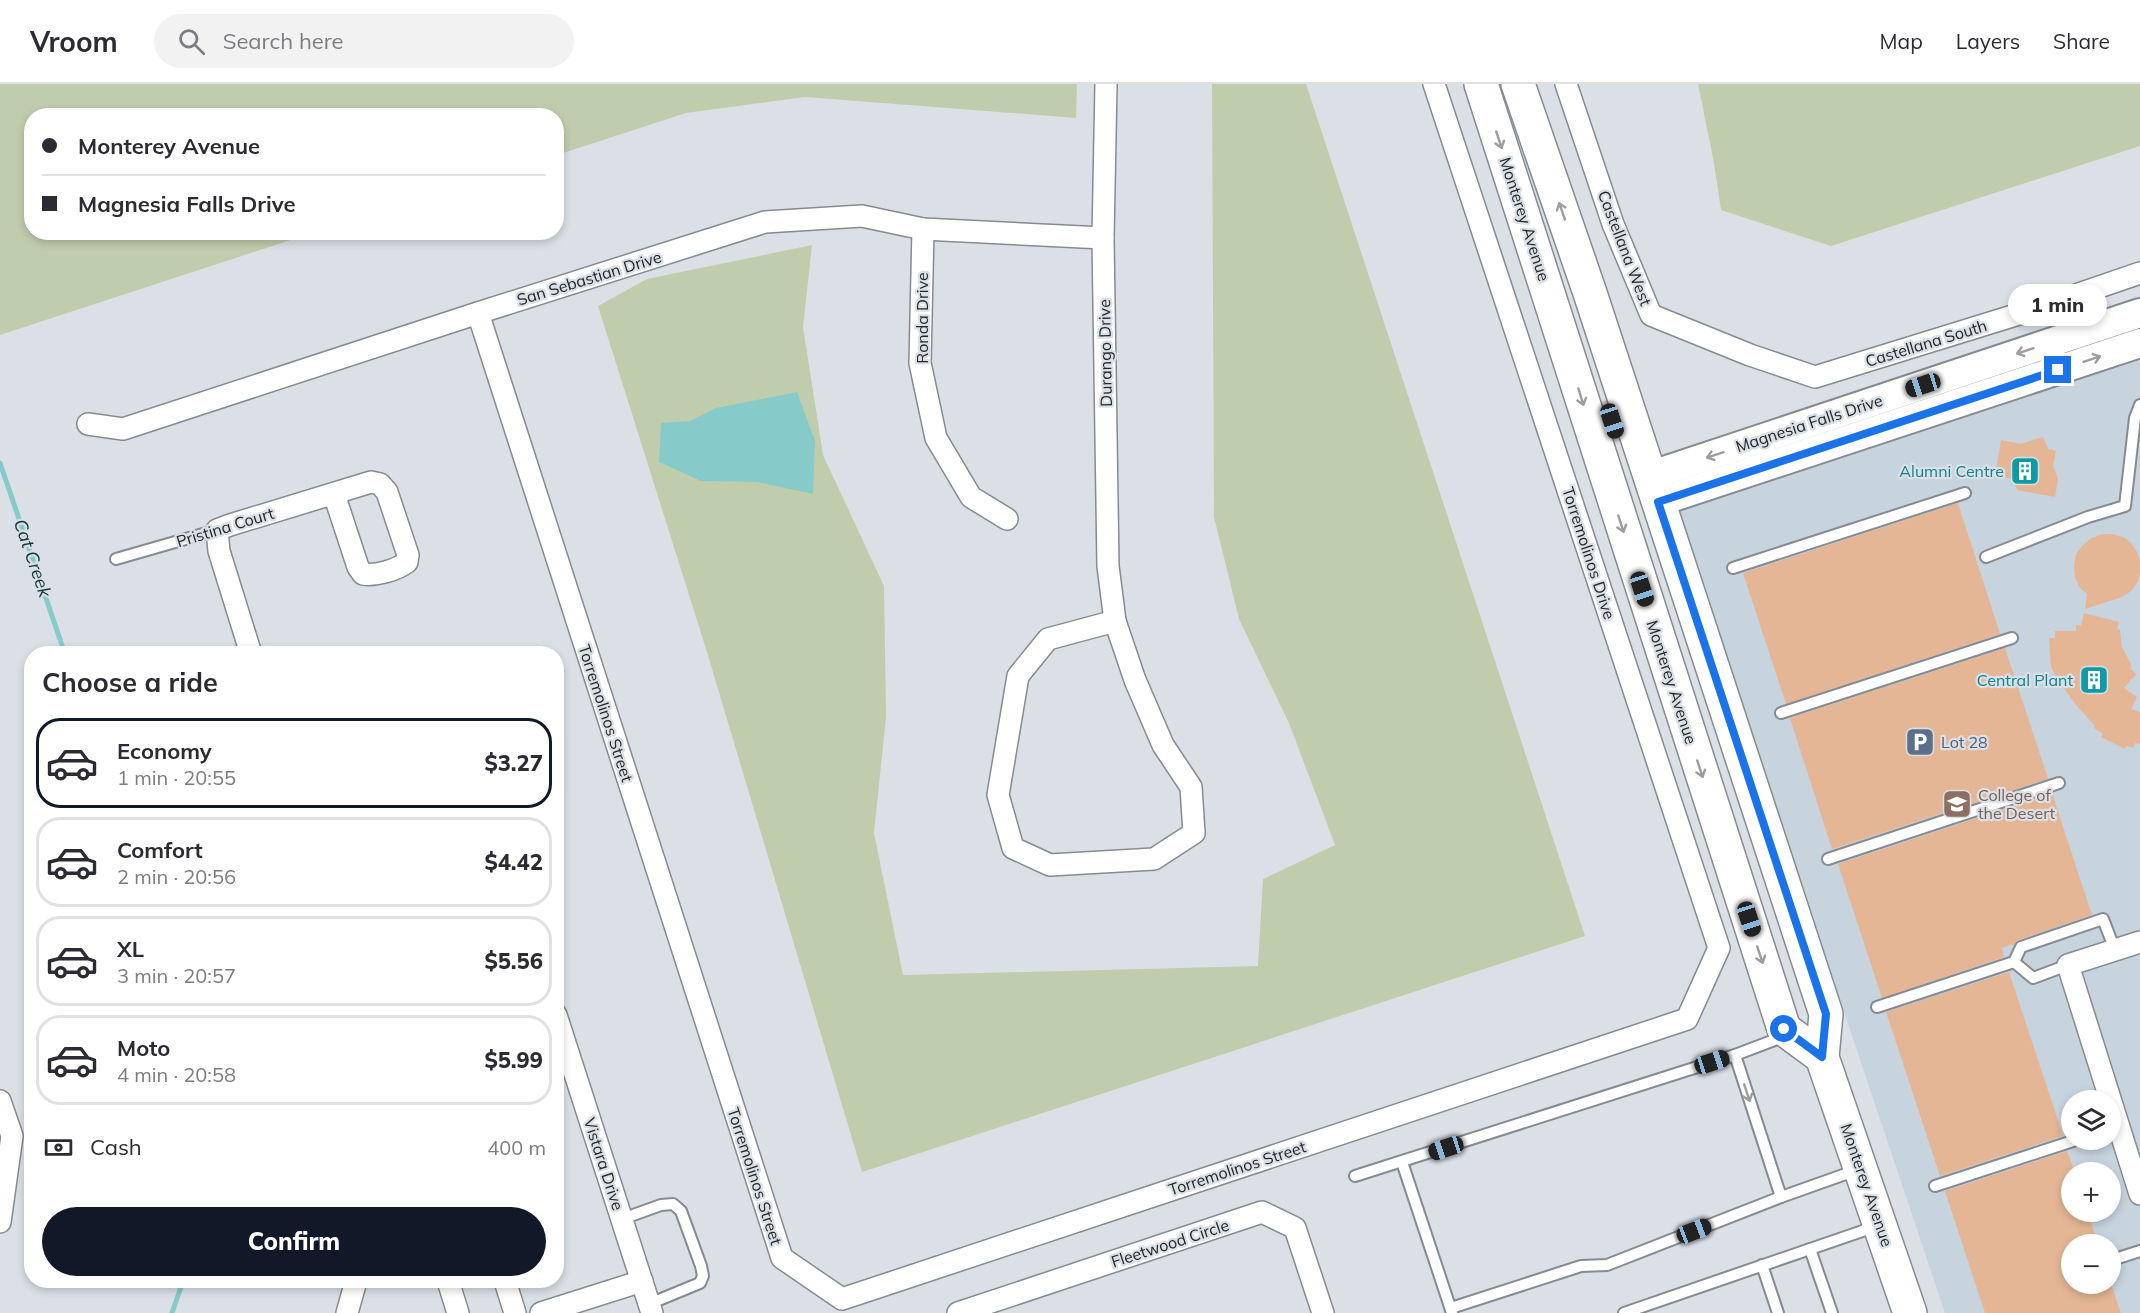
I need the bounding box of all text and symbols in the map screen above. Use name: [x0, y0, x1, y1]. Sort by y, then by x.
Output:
search box: [154, 14, 574, 68]
text: Vroom: [30, 24, 118, 59]
icon: search: [175, 25, 208, 58]
text: Search here: [223, 27, 344, 55]
text: Map: [1880, 28, 1923, 54]
text: Layers: [1956, 28, 2020, 54]
text: Share: [2053, 28, 2110, 54]
one-way arrow: [1494, 130, 1505, 149]
text: Monterey Avenue: [78, 132, 260, 160]
street label: Monterey Avenue: [1496, 154, 1554, 284]
street label: Castellana West: [1594, 188, 1656, 309]
text: Magnesia Falls Drive: [78, 190, 296, 218]
one-way arrow: [1555, 202, 1566, 221]
street label: San Sebastian Drive: [514, 246, 664, 310]
street label: Ronda Drive: [912, 272, 932, 364]
callout: 1 min: [2008, 283, 2108, 325]
text: 1 min: [2031, 292, 2084, 317]
street label: Durango Drive: [1094, 299, 1116, 407]
street label: Castellana South: [1863, 315, 1989, 371]
one-way arrow: [2016, 346, 2035, 357]
one-way arrow: [2082, 352, 2101, 363]
route end: [2044, 356, 2071, 383]
car: [1903, 371, 1943, 399]
one-way arrow: [1577, 387, 1588, 406]
street label: Magnesia Falls Drive: [1733, 390, 1885, 456]
car: [1598, 401, 1626, 441]
one-way arrow: [1706, 450, 1724, 461]
building icon: Alumni Centre: [2009, 455, 2041, 487]
place label: Alumni Centre: [1899, 461, 2004, 481]
street label: Torremolinos Drive: [1558, 484, 1620, 622]
street label: Pristina Court: [174, 503, 277, 551]
one-way arrow: [1616, 514, 1627, 533]
water label: Cat Creek: [9, 516, 57, 601]
car: [1628, 569, 1656, 609]
street label: Monterey Avenue: [1643, 617, 1701, 747]
street label: Torremolinos Street: [574, 642, 638, 785]
building icon: Central Plant: [2078, 664, 2110, 696]
text: Choose a ride: [42, 665, 218, 699]
place label: Central Plant: [1977, 670, 2073, 690]
parking icon: Lot 28: [1904, 726, 1936, 758]
place label: Lot 28: [1941, 732, 1988, 752]
icon: car: [45, 736, 99, 790]
text: Economy: [117, 737, 212, 765]
text: $3.27: [484, 749, 543, 777]
one-way arrow: [1696, 759, 1707, 778]
text: 1 min · 20:55: [117, 765, 236, 790]
place label: College of the Desert: [1978, 785, 2055, 823]
school or university icon: College of the Desert: [1941, 788, 1973, 820]
icon: car: [45, 835, 99, 889]
text: Comfort: [117, 836, 203, 864]
text: $4.42: [484, 848, 543, 876]
text: 2 min · 20:56: [117, 864, 236, 889]
car: [1735, 899, 1763, 939]
icon: car: [45, 934, 99, 988]
text: XL: [117, 935, 144, 963]
one-way arrow: [1756, 945, 1767, 964]
text: $5.56: [484, 947, 543, 975]
text: 3 min · 20:57: [117, 963, 236, 988]
route start: [1770, 1015, 1797, 1042]
icon: car: [45, 1033, 99, 1087]
text: Moto: [117, 1034, 170, 1062]
text: $5.99: [484, 1046, 543, 1074]
car: [1692, 1048, 1732, 1076]
text: 4 min · 20:58: [117, 1062, 236, 1087]
one-way arrow: [1742, 1083, 1753, 1102]
map controls: [2061, 1090, 2121, 1294]
button: layers: [2061, 1090, 2121, 1150]
street label: Torremolinos Street: [723, 1105, 787, 1248]
street label: Vistara Drive: [580, 1115, 628, 1213]
street label: Monterey Avenue: [1837, 1121, 1897, 1249]
icon: cash: [42, 1131, 75, 1164]
text: Cash: [90, 1133, 142, 1161]
car: [1426, 1134, 1466, 1162]
text: 400 m: [487, 1135, 546, 1160]
street label: Torremolinos Street: [1166, 1136, 1309, 1200]
button: +: [2061, 1162, 2121, 1222]
button: Confirm: [42, 1207, 546, 1276]
street label: Fleetwood Circle: [1109, 1215, 1231, 1271]
car: [1674, 1216, 1714, 1246]
button: −: [2061, 1234, 2121, 1294]

